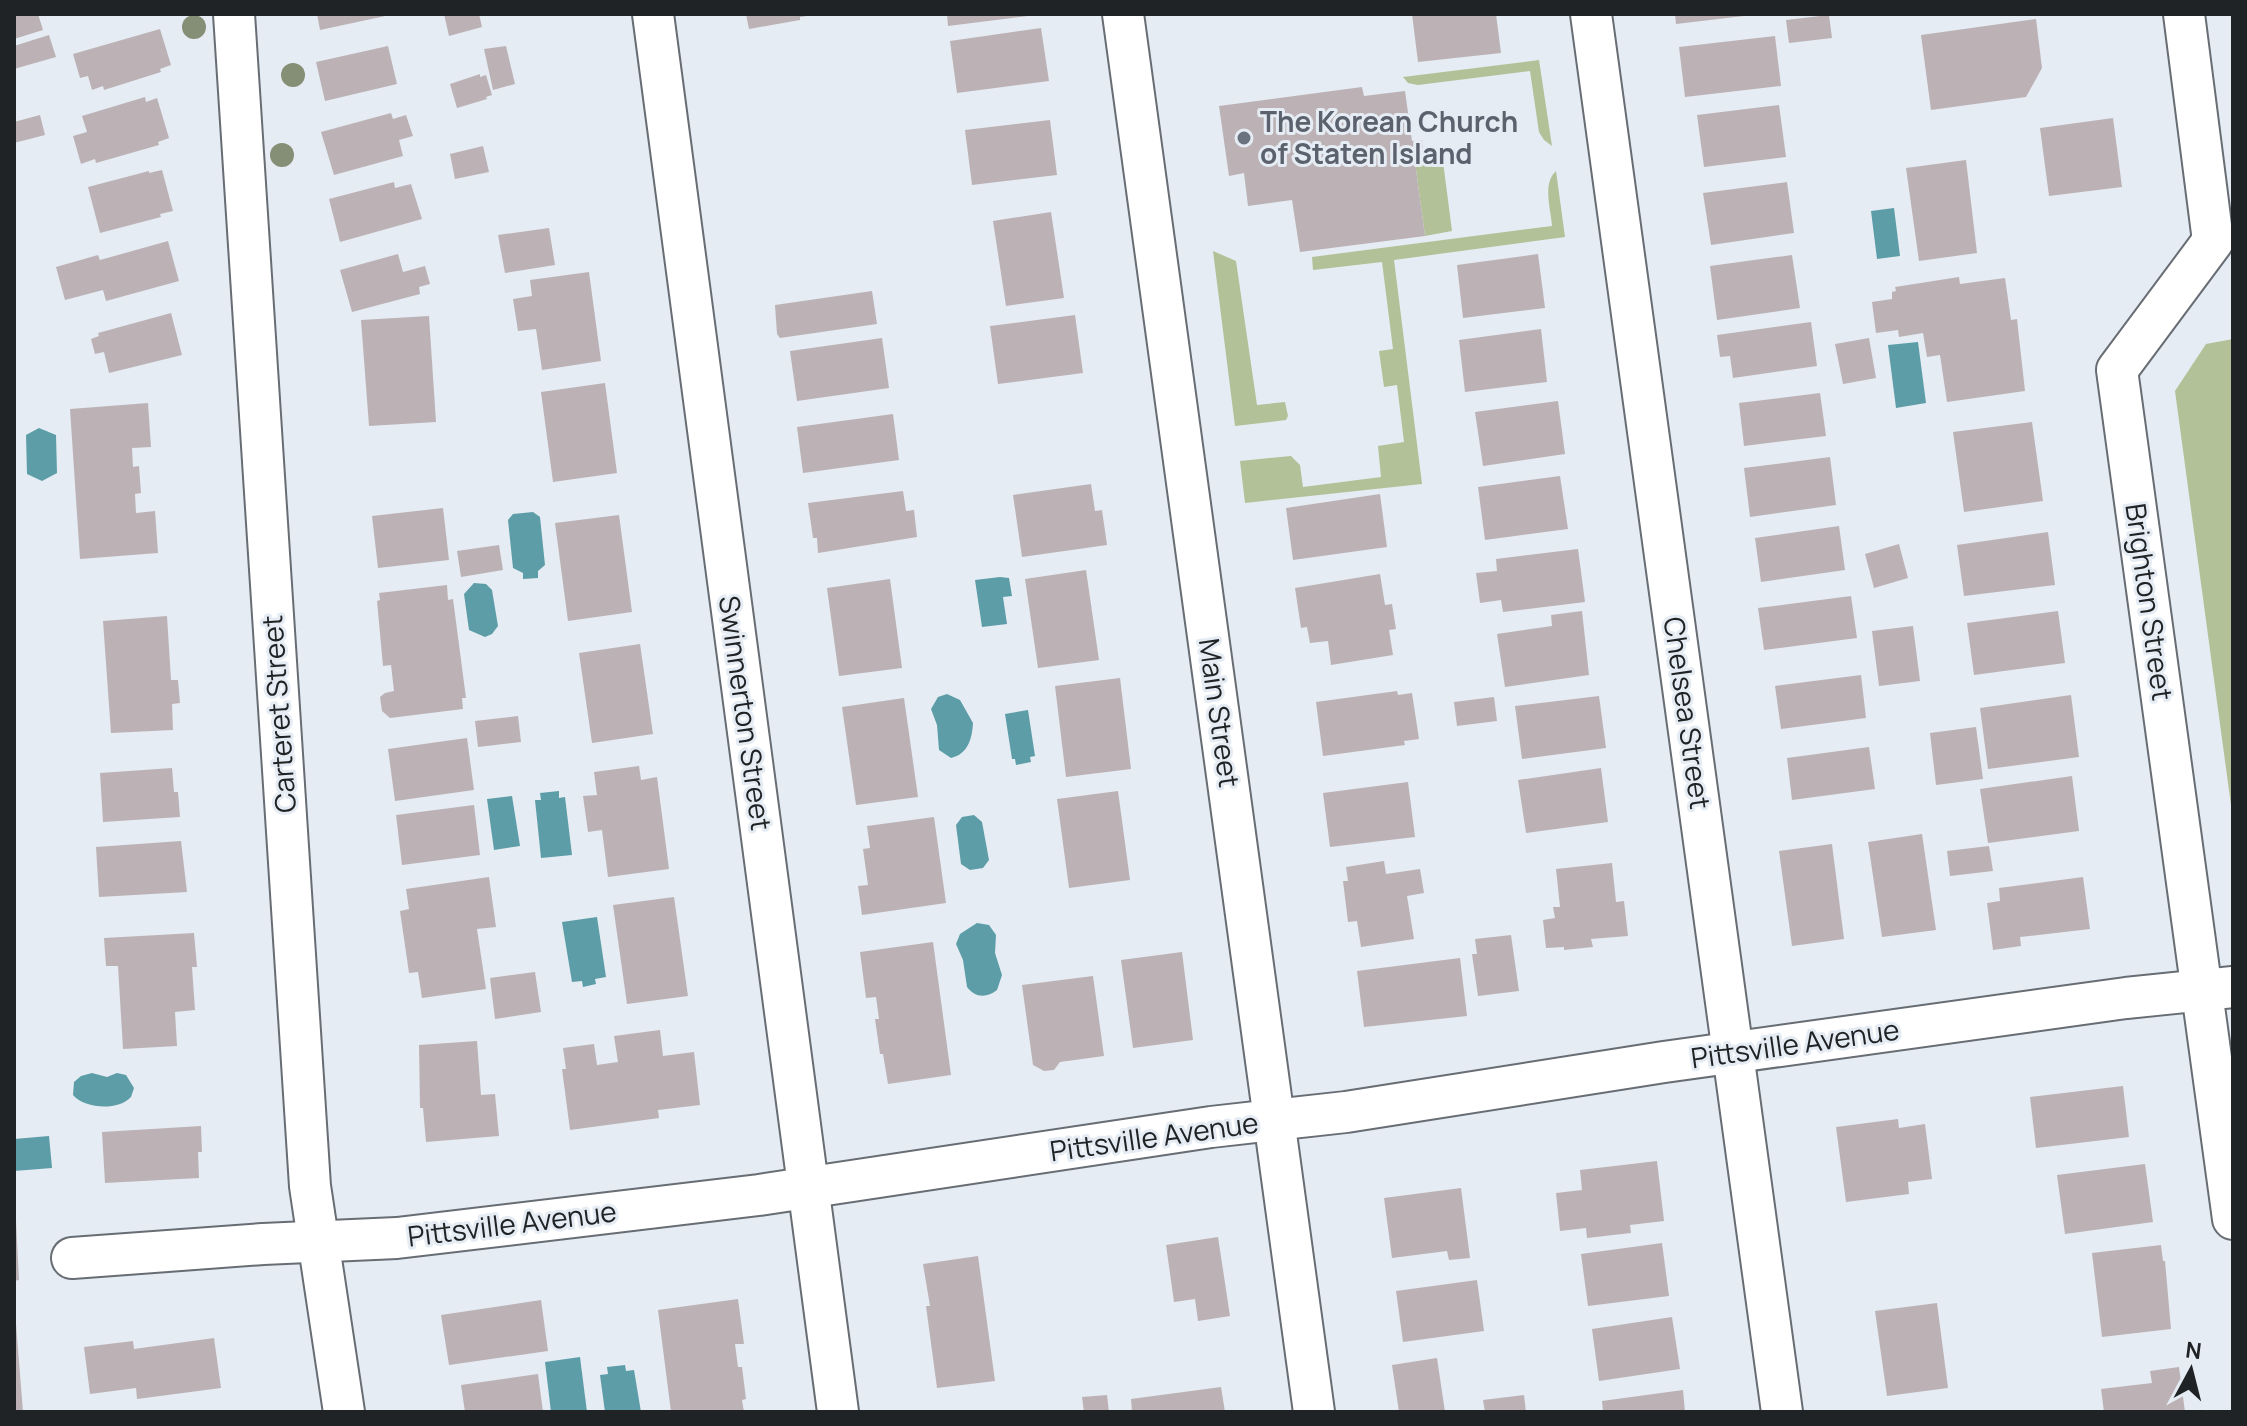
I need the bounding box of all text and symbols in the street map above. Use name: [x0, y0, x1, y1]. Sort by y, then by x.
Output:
place label: The Korean Church of Staten Island: [1260, 102, 1518, 172]
marker: The Korean Church of Staten Island: [1235, 129, 1253, 147]
street label: Brighton Street: [2117, 501, 2183, 703]
street label: Swinnerton Street: [711, 593, 781, 833]
street label: Carteret Street: [252, 614, 304, 814]
street label: Chelsea Street: [1656, 614, 1720, 811]
street label: Main Street: [1191, 636, 1249, 790]
street label: Pittsville Avenue: [1688, 1010, 1901, 1076]
street label: Pittsville Avenue: [1047, 1103, 1260, 1169]
street label: Pittsville Avenue: [405, 1191, 618, 1255]
north arrow: [2151, 1330, 2231, 1410]
text: N: [2184, 1334, 2203, 1366]

